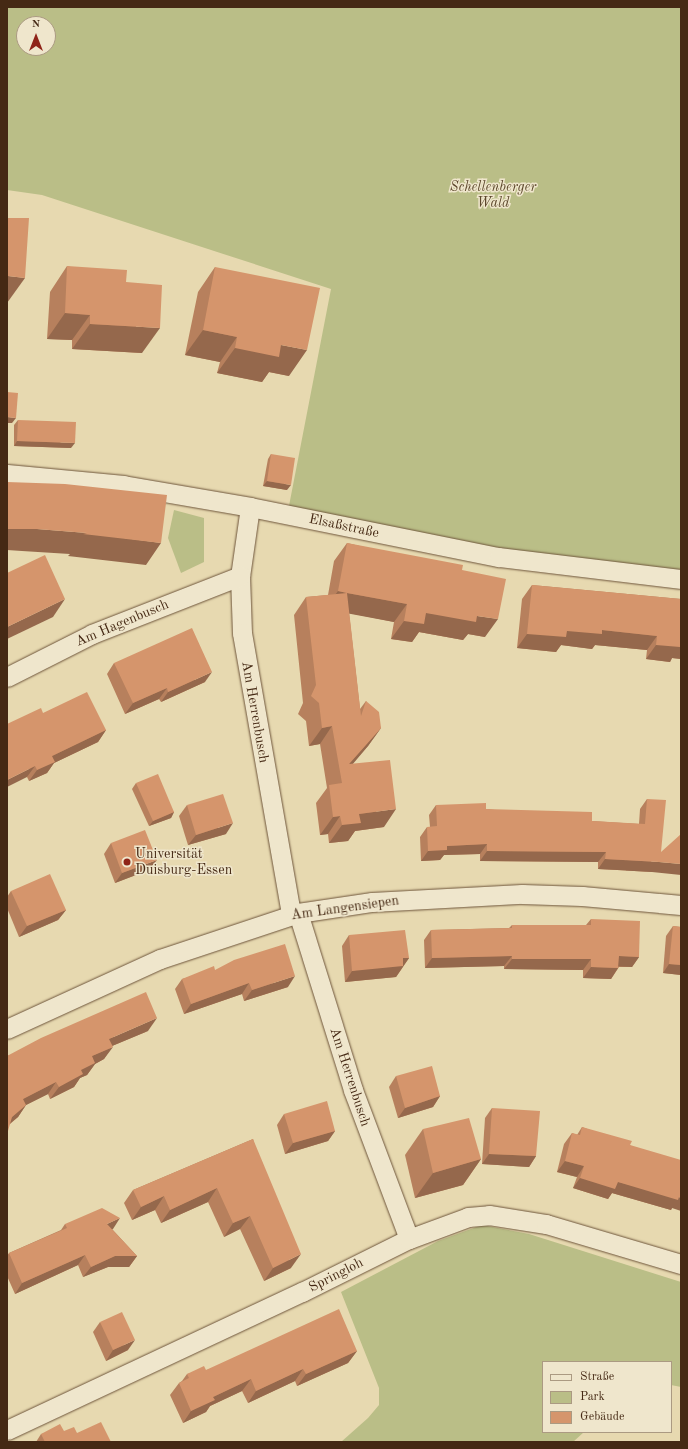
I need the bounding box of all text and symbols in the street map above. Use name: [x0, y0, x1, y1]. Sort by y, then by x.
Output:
north arrow: [16, 16, 56, 56]
text: N: [32, 19, 40, 30]
park label: Schellenberger Wald: [450, 179, 536, 212]
street label: Elsaßstraße: [307, 510, 381, 542]
street label: Am Hagenbusch: [73, 596, 171, 650]
street label: Am Herrenbusch: [238, 660, 272, 764]
place label: Universität Duisburg-Essen: [135, 846, 232, 878]
marker: Universität Duisburg-Essen: [122, 857, 132, 867]
street label: Am Langensiepen: [290, 892, 400, 924]
street label: Am Herrenbusch: [326, 1025, 374, 1129]
street label: Springloh: [306, 1254, 366, 1296]
legend: [542, 1361, 672, 1433]
text: Straße: [580, 1371, 614, 1383]
text: Park: [580, 1391, 605, 1403]
text: Gebäude: [580, 1411, 624, 1423]

